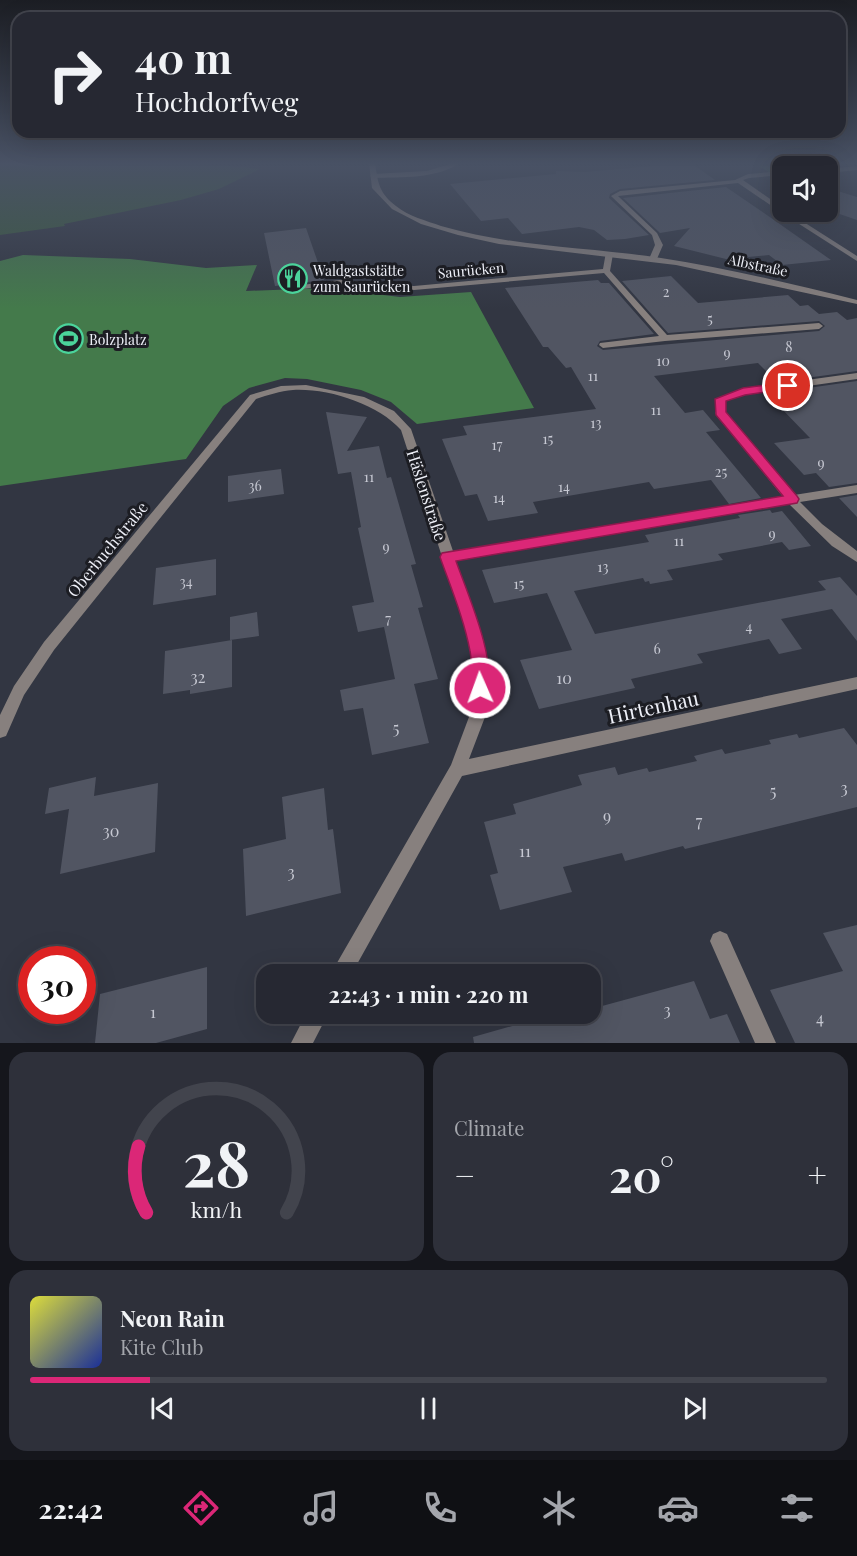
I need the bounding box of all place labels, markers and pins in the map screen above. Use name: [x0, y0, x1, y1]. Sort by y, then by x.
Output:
place label: Waldgaststätte zum Saurücken: [312, 261, 411, 296]
restaurant icon: Waldgaststätte zum Saurücken: [276, 262, 308, 294]
sports icon: Bolzplatz: [52, 323, 84, 355]
place label: Bolzplatz: [89, 330, 147, 349]
pin: [762, 360, 813, 411]

